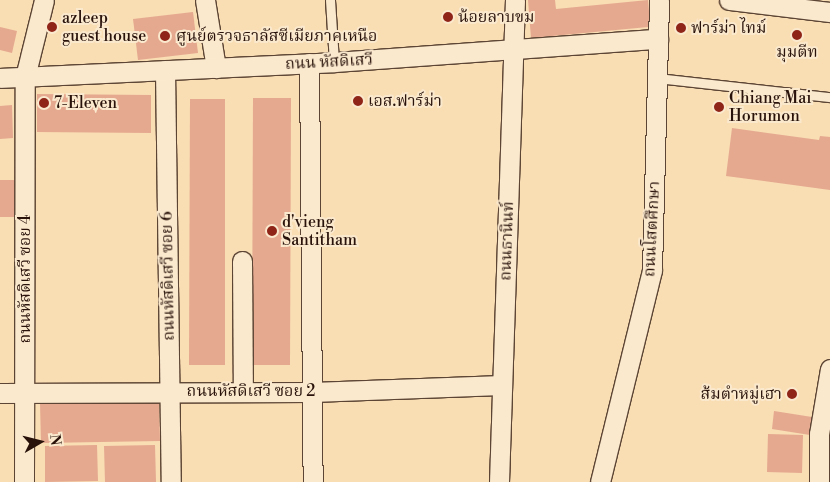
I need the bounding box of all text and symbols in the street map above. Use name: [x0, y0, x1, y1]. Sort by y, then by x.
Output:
place label: น้อยลาบขม: [458, 7, 534, 27]
place label: azleep guest house: [62, 8, 146, 46]
marker: น้อยลาบขม: [442, 11, 454, 23]
place label: ฟาร์ม่า ไทม์: [691, 18, 766, 38]
marker: azleep guest house: [46, 21, 58, 33]
marker: ฟาร์ม่า ไทม์: [675, 22, 687, 34]
place label: ศูนย์ตรวจธาลัสซีเมียภาคเหนือ: [176, 26, 377, 46]
marker: ศูนย์ตรวจธาลัสซีเมียภาคเหนือ: [158, 29, 172, 43]
marker: มุมตีท: [791, 29, 803, 41]
place label: มุมตีท: [776, 42, 818, 62]
street label: ถนน หัสดิเสวี: [285, 50, 373, 74]
place label: Chiang Mai Horumon: [729, 88, 812, 126]
place label: เอส.ฟาร์ม่า: [368, 91, 442, 111]
place label: 7-Eleven: [54, 93, 117, 113]
marker: เอส.ฟาร์ม่า: [352, 95, 364, 107]
marker: 7-Eleven: [38, 97, 50, 109]
marker: Chiang Mai Horumon: [713, 101, 725, 113]
street label: ถนนโสตศึกษา: [640, 181, 664, 277]
street label: ถนนธานินท์: [496, 201, 518, 281]
street label: ถนนหัสดิเสวี ซอย 6: [157, 211, 179, 341]
place label: d'vieng Santitham: [282, 212, 357, 250]
street label: ถนนหัสดิเสวี ซอย 4: [15, 214, 35, 344]
marker: d'vieng Santitham: [266, 225, 278, 237]
street label: ถนนหัสดิเสวี ซอย 2: [187, 381, 315, 401]
place label: ส้มตำหมู่เฮา: [700, 384, 782, 404]
marker: ส้มตำหมู่เฮา: [786, 388, 798, 400]
north arrow: [15, 417, 65, 467]
text: N: [45, 433, 65, 447]

